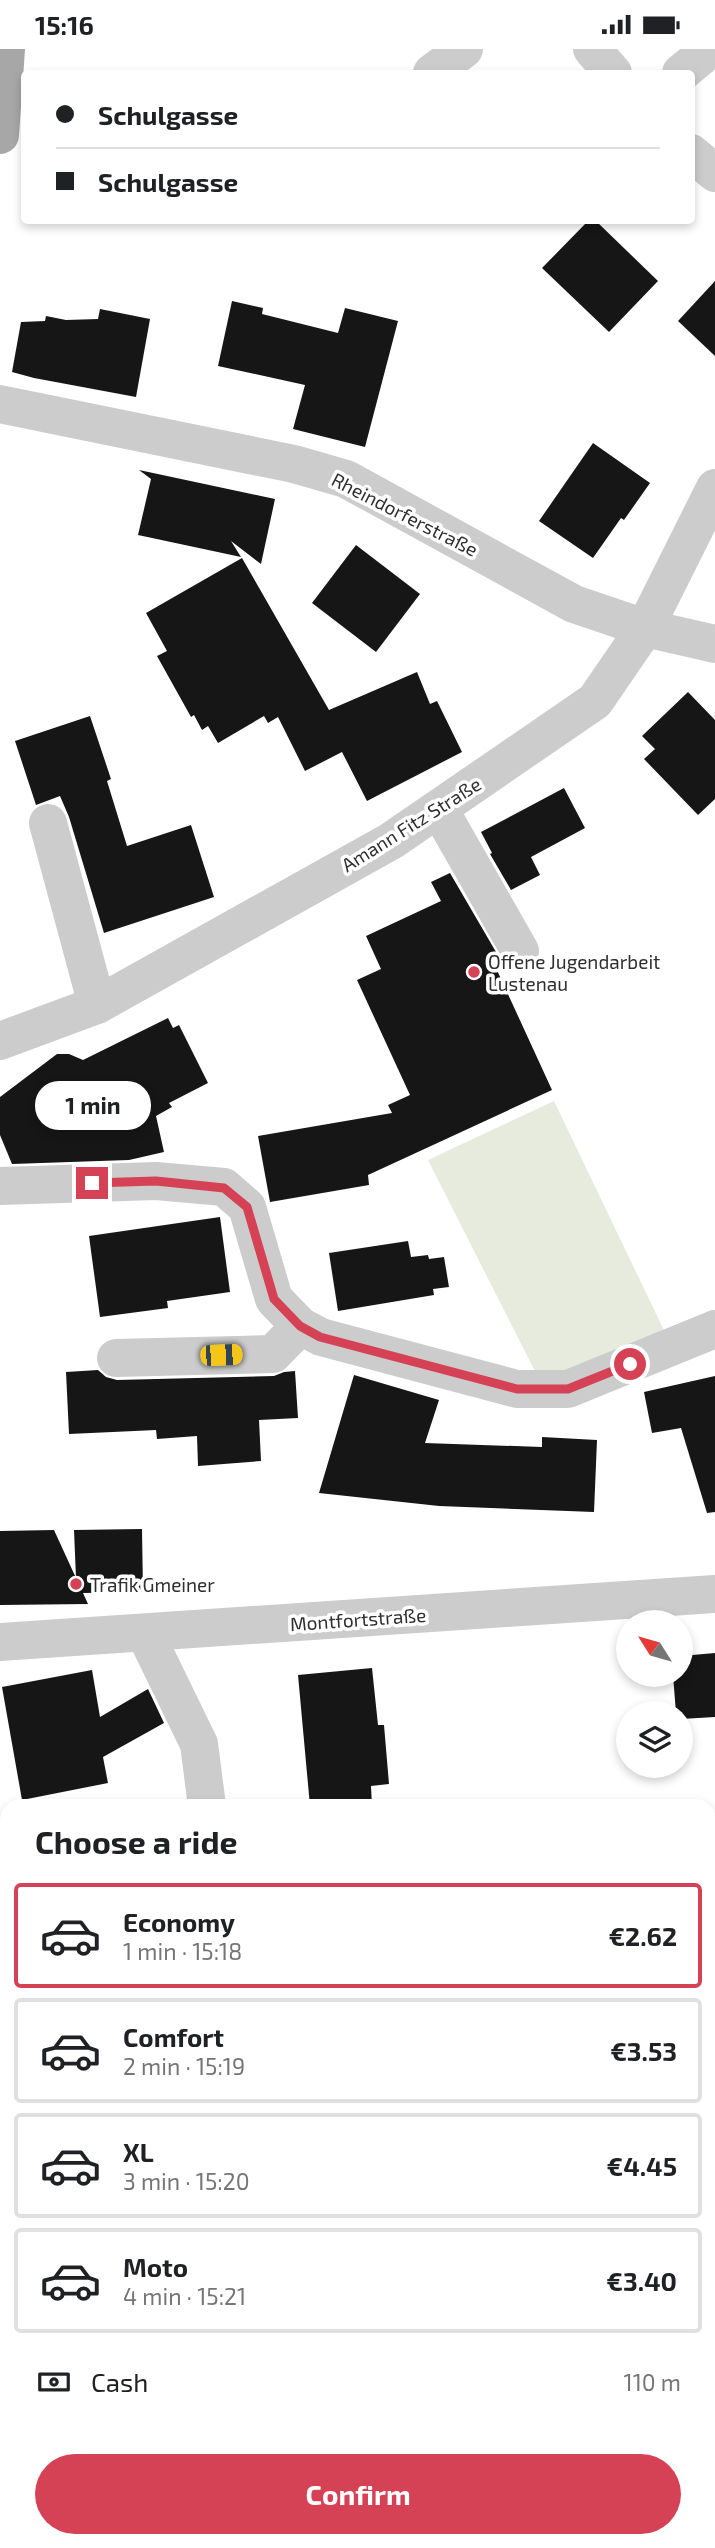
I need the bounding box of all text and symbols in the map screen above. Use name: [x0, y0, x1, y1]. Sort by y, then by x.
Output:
text: 15:16: [35, 9, 94, 40]
text: Schulgasse: [98, 99, 238, 130]
text: Schulgasse: [98, 166, 238, 197]
street label: Rheindorferstraße: [328, 467, 482, 561]
street label: Amann Fitz Straße: [337, 772, 485, 876]
place label: Offene Jugendarbeit Lustenau: [488, 950, 660, 995]
marker: Offene Jugendarbeit Lustenau: [466, 964, 482, 980]
callout: 1 min: [34, 1081, 150, 1131]
text: 1 min: [65, 1091, 121, 1119]
route end: [76, 1167, 108, 1199]
car: [200, 1344, 243, 1366]
route start: [614, 1348, 646, 1380]
place label: Trafik Gmeiner: [90, 1573, 215, 1596]
marker: Trafik Gmeiner: [68, 1576, 84, 1592]
street label: Montfortstraße: [289, 1603, 427, 1635]
north arrow: [616, 1610, 693, 1687]
map controls: [616, 1610, 693, 1778]
button: layers: [616, 1701, 693, 1778]
text: Choose a ride: [35, 1822, 238, 1860]
icon: car: [39, 1904, 102, 1967]
text: Economy: [123, 1906, 235, 1937]
text: €2.62: [608, 1920, 677, 1951]
text: 1 min · 15:18: [123, 1937, 242, 1965]
icon: car: [39, 2019, 102, 2082]
text: Comfort: [123, 2021, 224, 2052]
text: €3.53: [610, 2035, 677, 2066]
text: 2 min · 15:19: [123, 2052, 245, 2080]
icon: car: [39, 2134, 102, 2197]
text: XL: [123, 2136, 154, 2167]
text: €4.45: [607, 2150, 677, 2181]
text: 3 min · 15:20: [123, 2167, 250, 2195]
icon: car: [39, 2249, 102, 2312]
text: Moto: [123, 2251, 188, 2282]
text: €3.40: [606, 2265, 677, 2296]
text: 4 min · 15:21: [123, 2282, 246, 2310]
icon: cash: [35, 2363, 73, 2401]
text: Cash: [91, 2366, 148, 2397]
text: 110 m: [624, 2368, 681, 2396]
button: Confirm: [35, 2454, 681, 2534]

